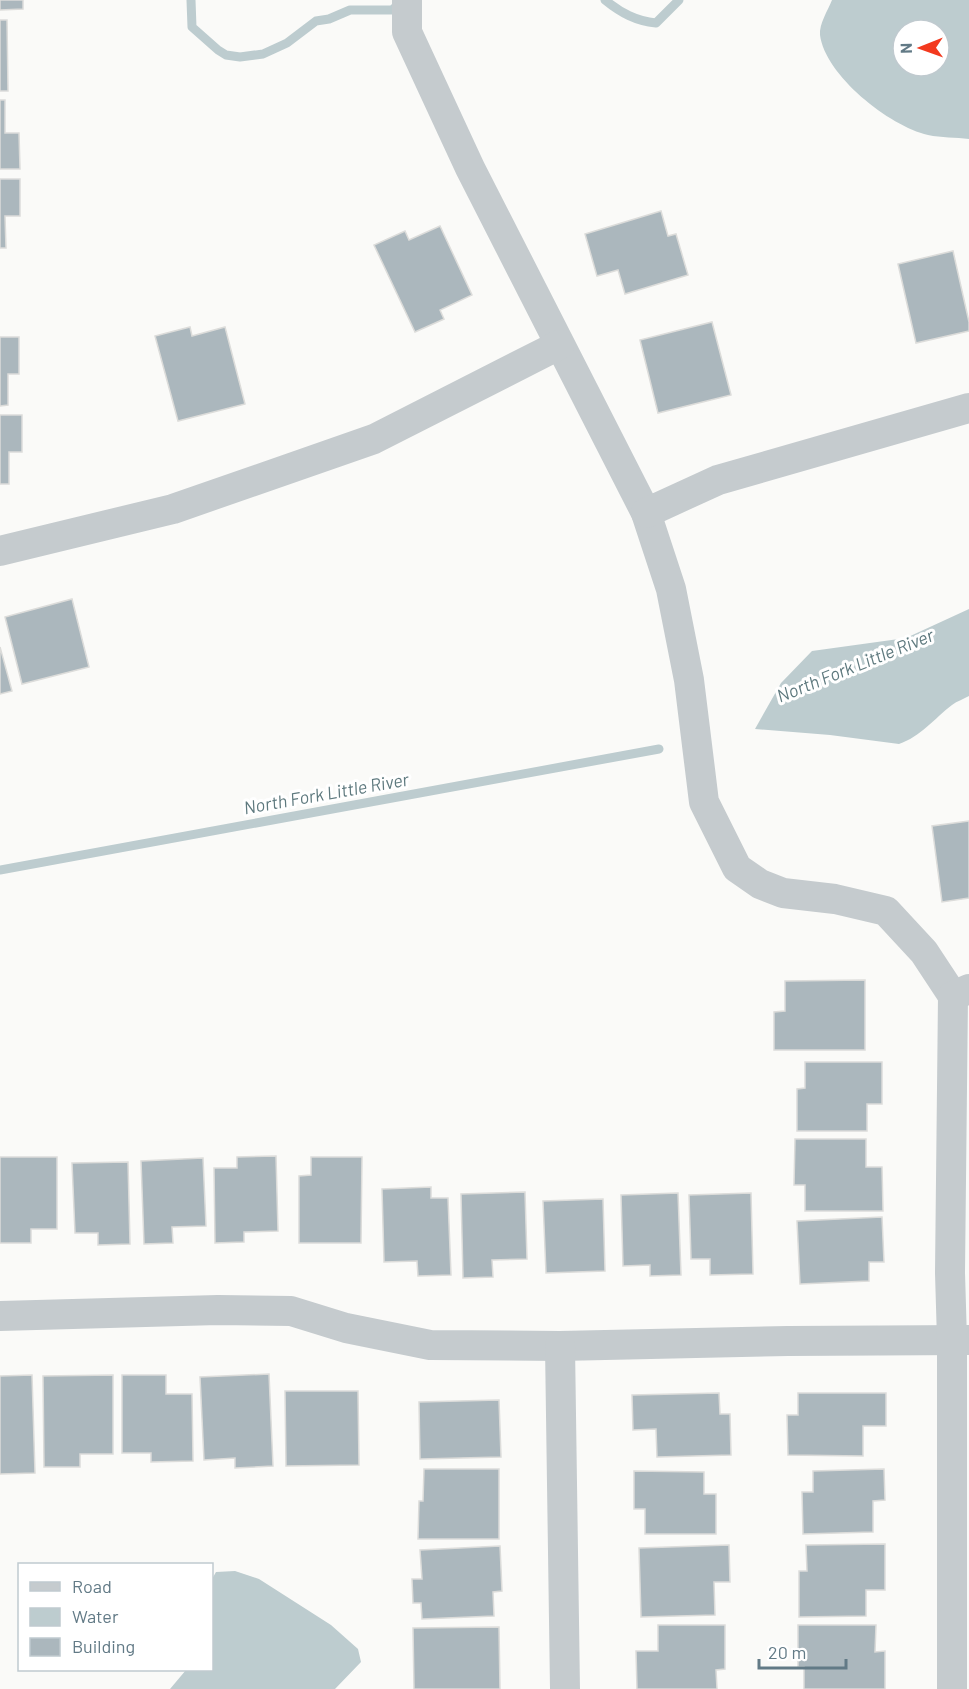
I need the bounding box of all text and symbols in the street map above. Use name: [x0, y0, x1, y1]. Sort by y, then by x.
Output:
north arrow: [891, 18, 951, 78]
text: N: [896, 43, 915, 54]
water label: North Fork Little River: [773, 623, 937, 707]
water label: North Fork Little River: [242, 768, 411, 818]
legend: [18, 1563, 213, 1671]
text: Road: [72, 1575, 112, 1597]
text: Water: [72, 1605, 119, 1627]
scale bar: [759, 1632, 846, 1670]
text: Building: [72, 1635, 135, 1657]
text: 20 m: [768, 1641, 806, 1663]

